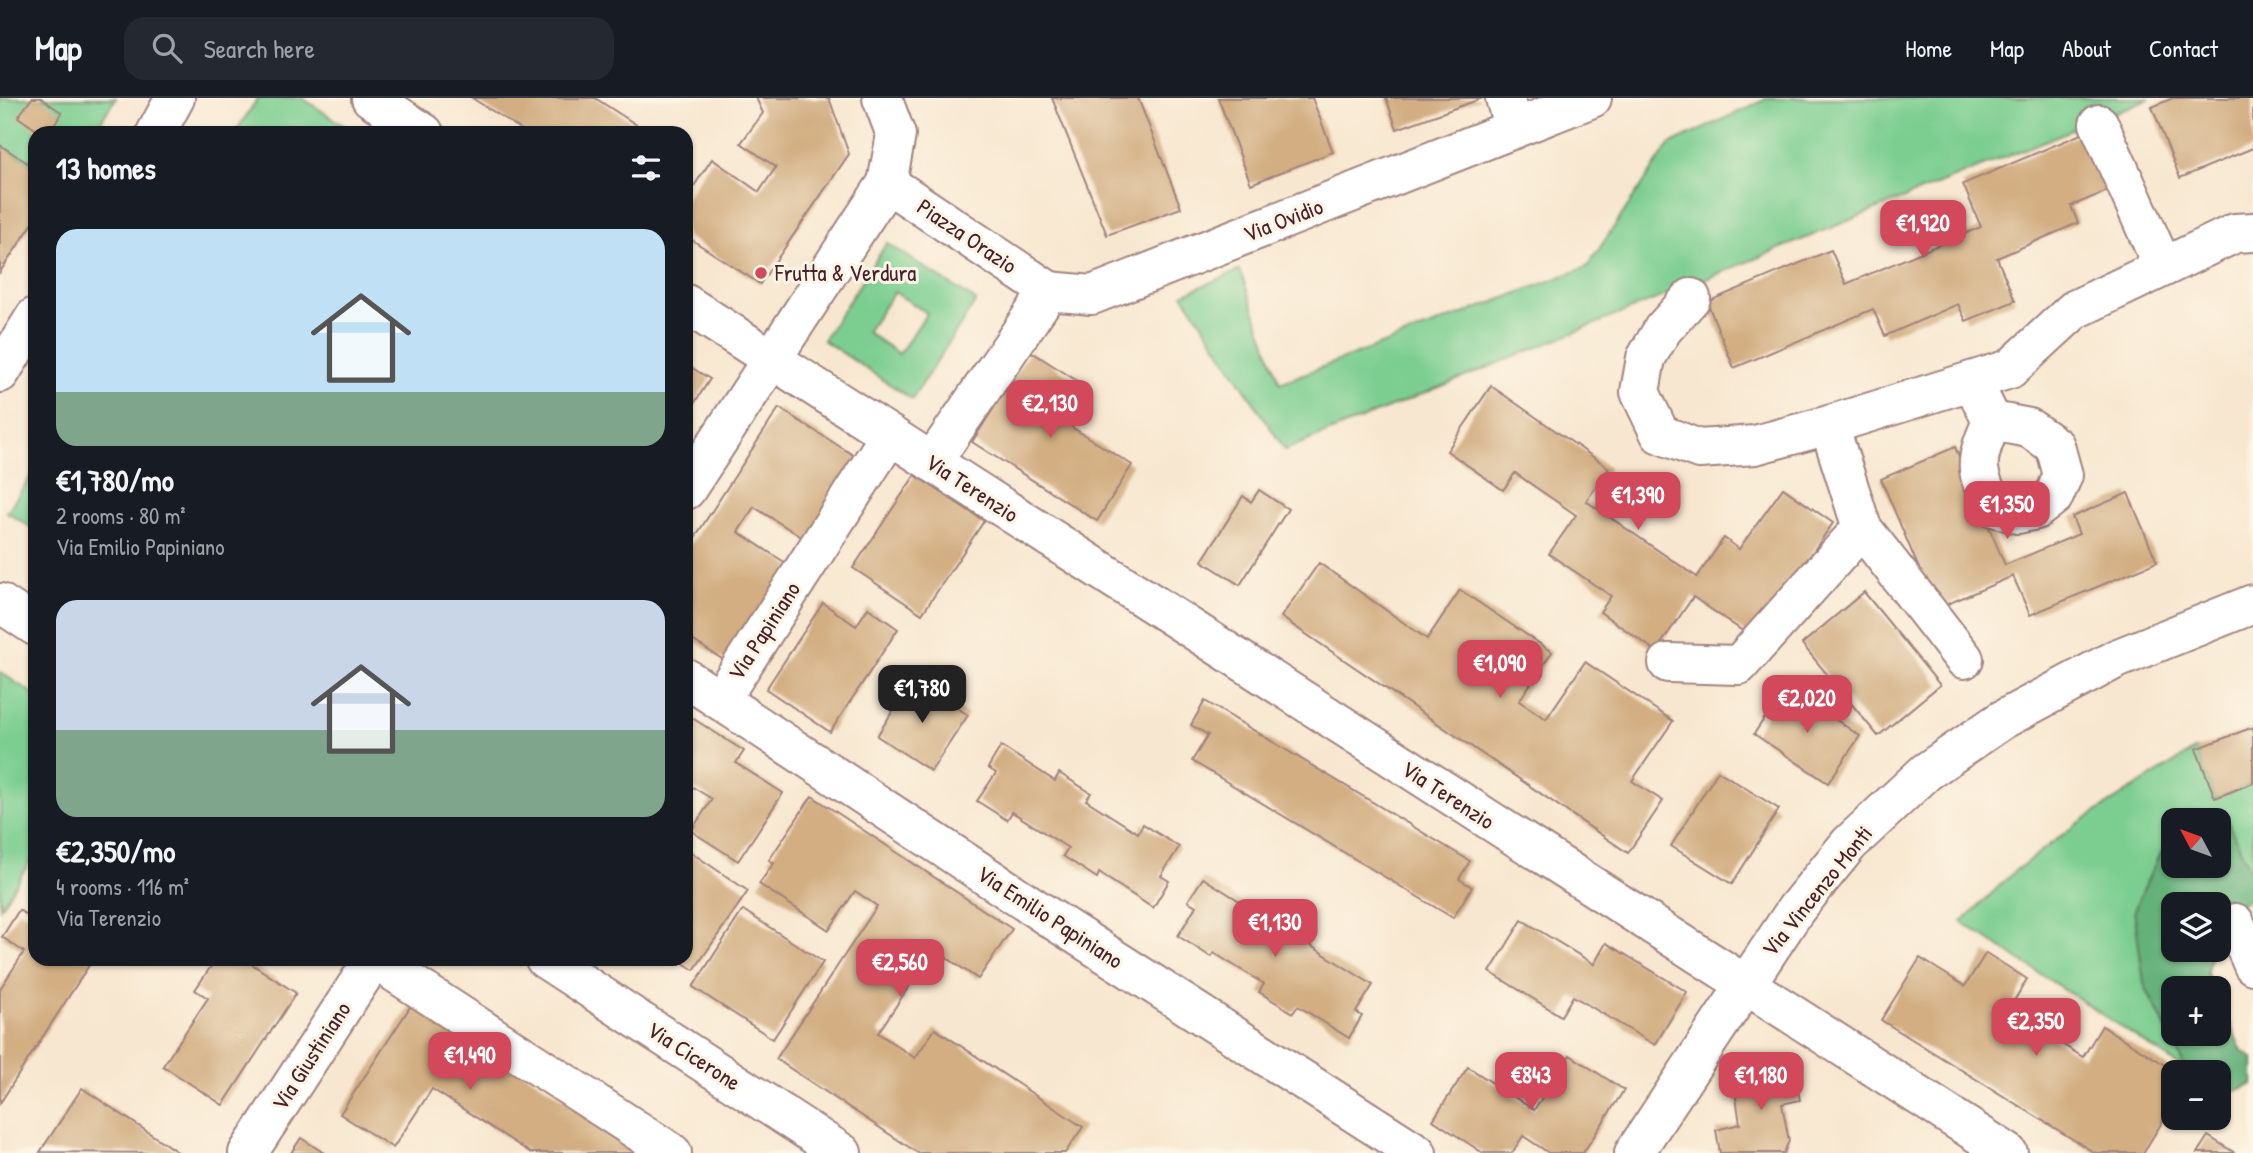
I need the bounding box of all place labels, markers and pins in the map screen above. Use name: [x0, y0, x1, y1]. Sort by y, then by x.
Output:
pin: €1,920: [1866, 200, 1980, 260]
place label: Frutta & Verdura: [774, 257, 916, 288]
marker: Frutta & Verdura: [753, 265, 769, 281]
pin: €2,130: [993, 380, 1107, 440]
pin: €1,390: [1581, 472, 1695, 532]
pin: €1,350: [1950, 482, 2064, 541]
pin: €1,090: [1443, 640, 1557, 700]
pin: €1,780: [865, 666, 979, 725]
pin: €2,020: [1750, 676, 1864, 735]
pin: €1,130: [1218, 900, 1332, 959]
pin: €2,560: [843, 940, 957, 999]
pin: €2,350: [1979, 998, 2093, 1058]
pin: €1,490: [413, 1032, 527, 1092]
pin: €843: [1490, 1052, 1572, 1112]
pin: €1,180: [1704, 1052, 1818, 1112]

